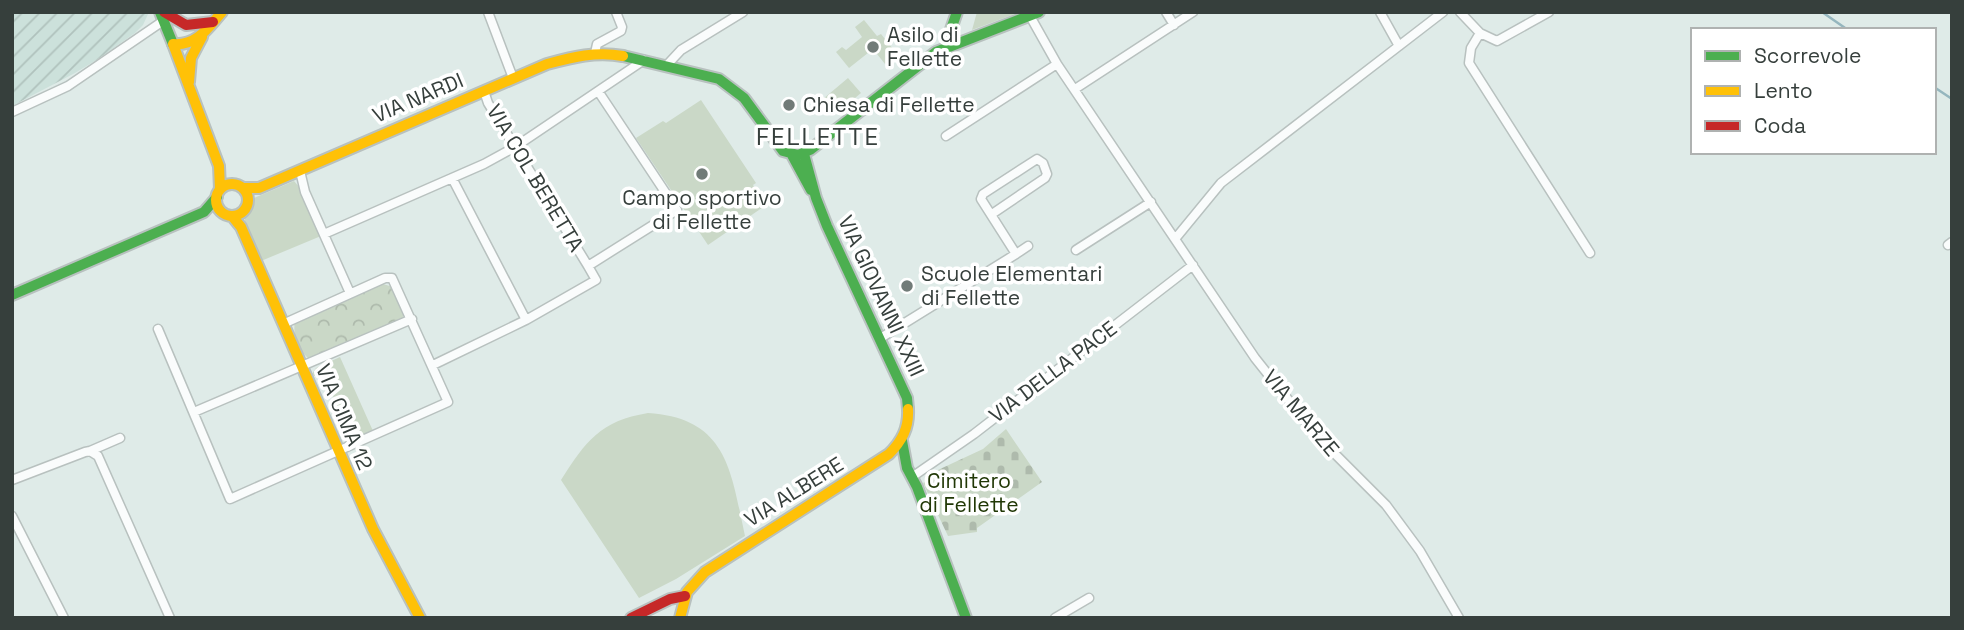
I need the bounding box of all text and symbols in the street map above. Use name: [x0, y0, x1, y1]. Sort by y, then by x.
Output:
place label: Asilo di Fellette: [887, 21, 962, 72]
legend: [1691, 28, 1936, 154]
marker: Asilo di Fellette: [865, 39, 881, 55]
text: Scorrevole: [1754, 42, 1861, 69]
street label: VIA NARDI: [368, 66, 467, 129]
text: Lento: [1754, 77, 1813, 104]
place label: Chiesa di Fellette: [803, 91, 975, 118]
marker: Chiesa di Fellette: [781, 97, 797, 113]
street label: VIA COL BERETTA: [481, 99, 590, 256]
text: Coda: [1754, 112, 1806, 139]
district label: FELLETTE: [756, 121, 880, 152]
marker: Campo sportivo di Fellette: [694, 166, 710, 182]
place label: Campo sportivo di Fellette: [622, 184, 782, 235]
street label: VIA GIOVANNI XXIII: [832, 211, 931, 381]
place label: Scuole Elementari di Fellette: [921, 260, 1102, 311]
marker: Scuole Elementari di Fellette: [899, 278, 915, 294]
street label: VIA DELLA PACE: [983, 315, 1122, 429]
street label: VIA CIMA 12: [310, 360, 379, 474]
street label: VIA MARZE: [1257, 364, 1345, 462]
street label: VIA ALBERE: [739, 451, 848, 533]
park label: Cimitero di Fellette: [919, 467, 1019, 518]

